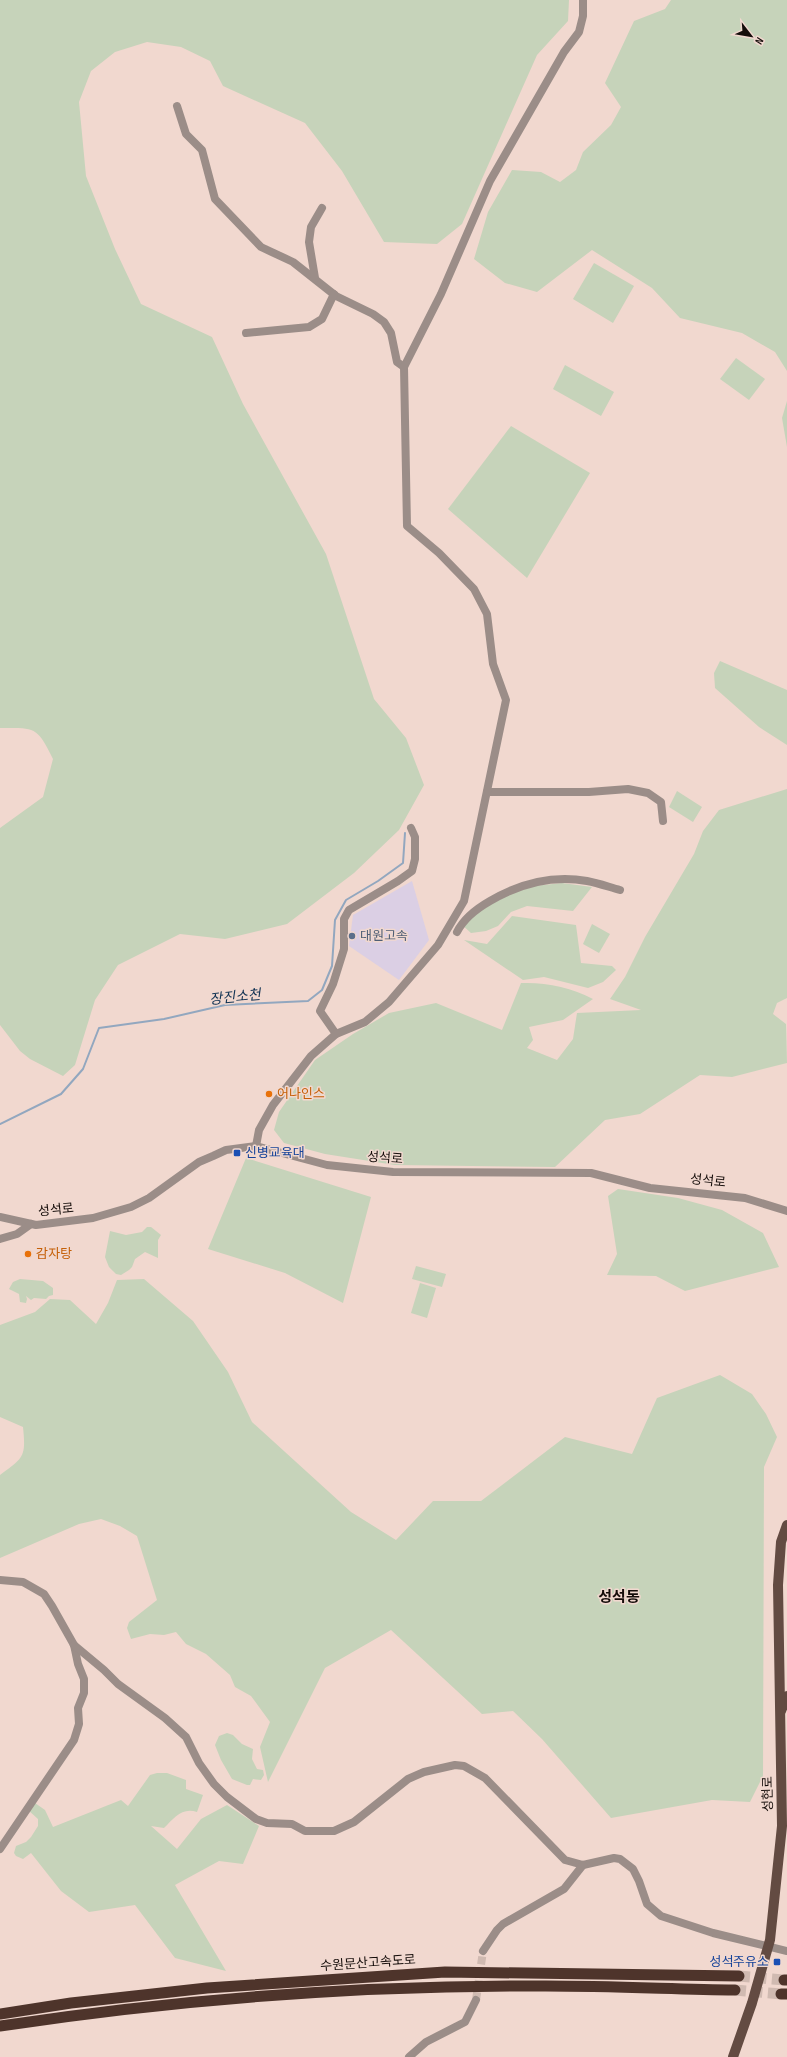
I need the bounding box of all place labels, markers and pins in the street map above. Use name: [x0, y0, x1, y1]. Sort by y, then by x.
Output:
place label: 대원고속: [360, 928, 408, 944]
marker: 대원고속: [347, 931, 357, 941]
place label: 어나인스: [277, 1086, 325, 1102]
marker: 어나인스: [264, 1089, 274, 1099]
place label: 신병교육대: [245, 1145, 305, 1161]
marker: 신병교육대: [232, 1148, 242, 1158]
place label: 감자탕: [36, 1246, 72, 1262]
marker: 감자탕: [23, 1249, 33, 1259]
place label: 성석주유소: [709, 1954, 769, 1970]
marker: 성석주유소: [772, 1957, 782, 1967]

